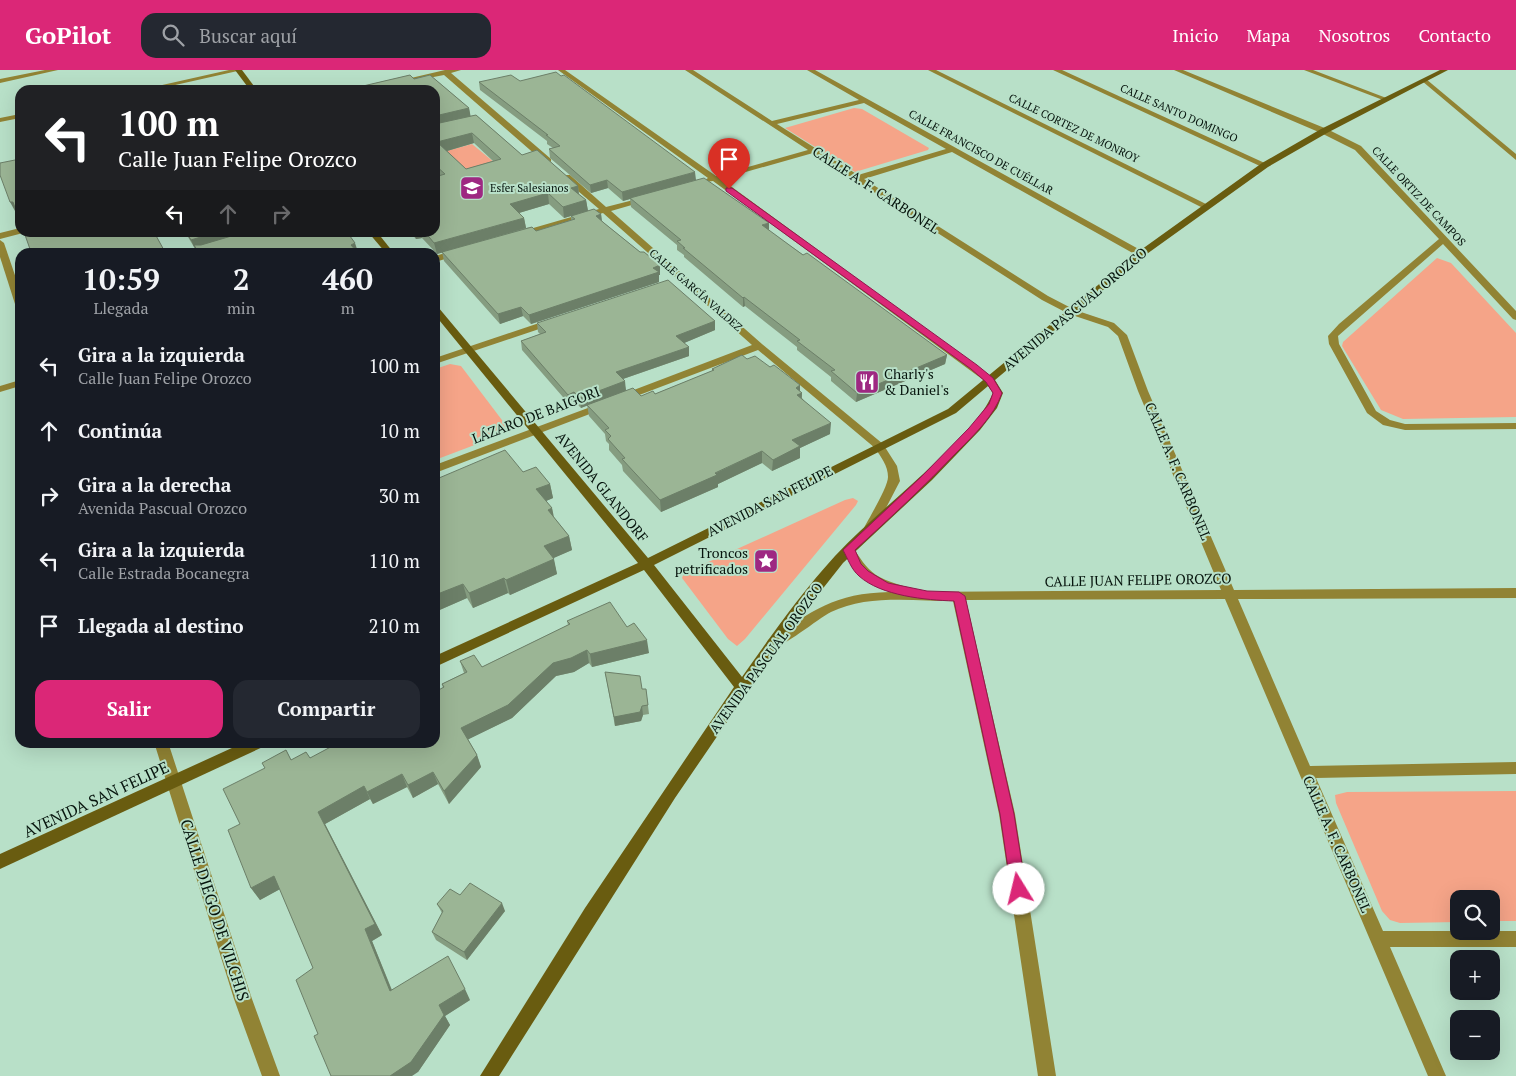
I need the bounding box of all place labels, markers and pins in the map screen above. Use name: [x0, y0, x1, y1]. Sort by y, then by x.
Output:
pin: [708, 138, 750, 189]
school or university icon: Esfer Salesianos: [459, 175, 485, 201]
place label: Esfer Salesianos: [490, 181, 569, 195]
place label: Charly's & Daniel's: [884, 364, 949, 399]
restaurant icon: Charly's & Daniel's: [854, 369, 880, 395]
place label: Troncos petrificados: [675, 543, 748, 578]
place icon: Troncos petrificados: [753, 548, 779, 574]

